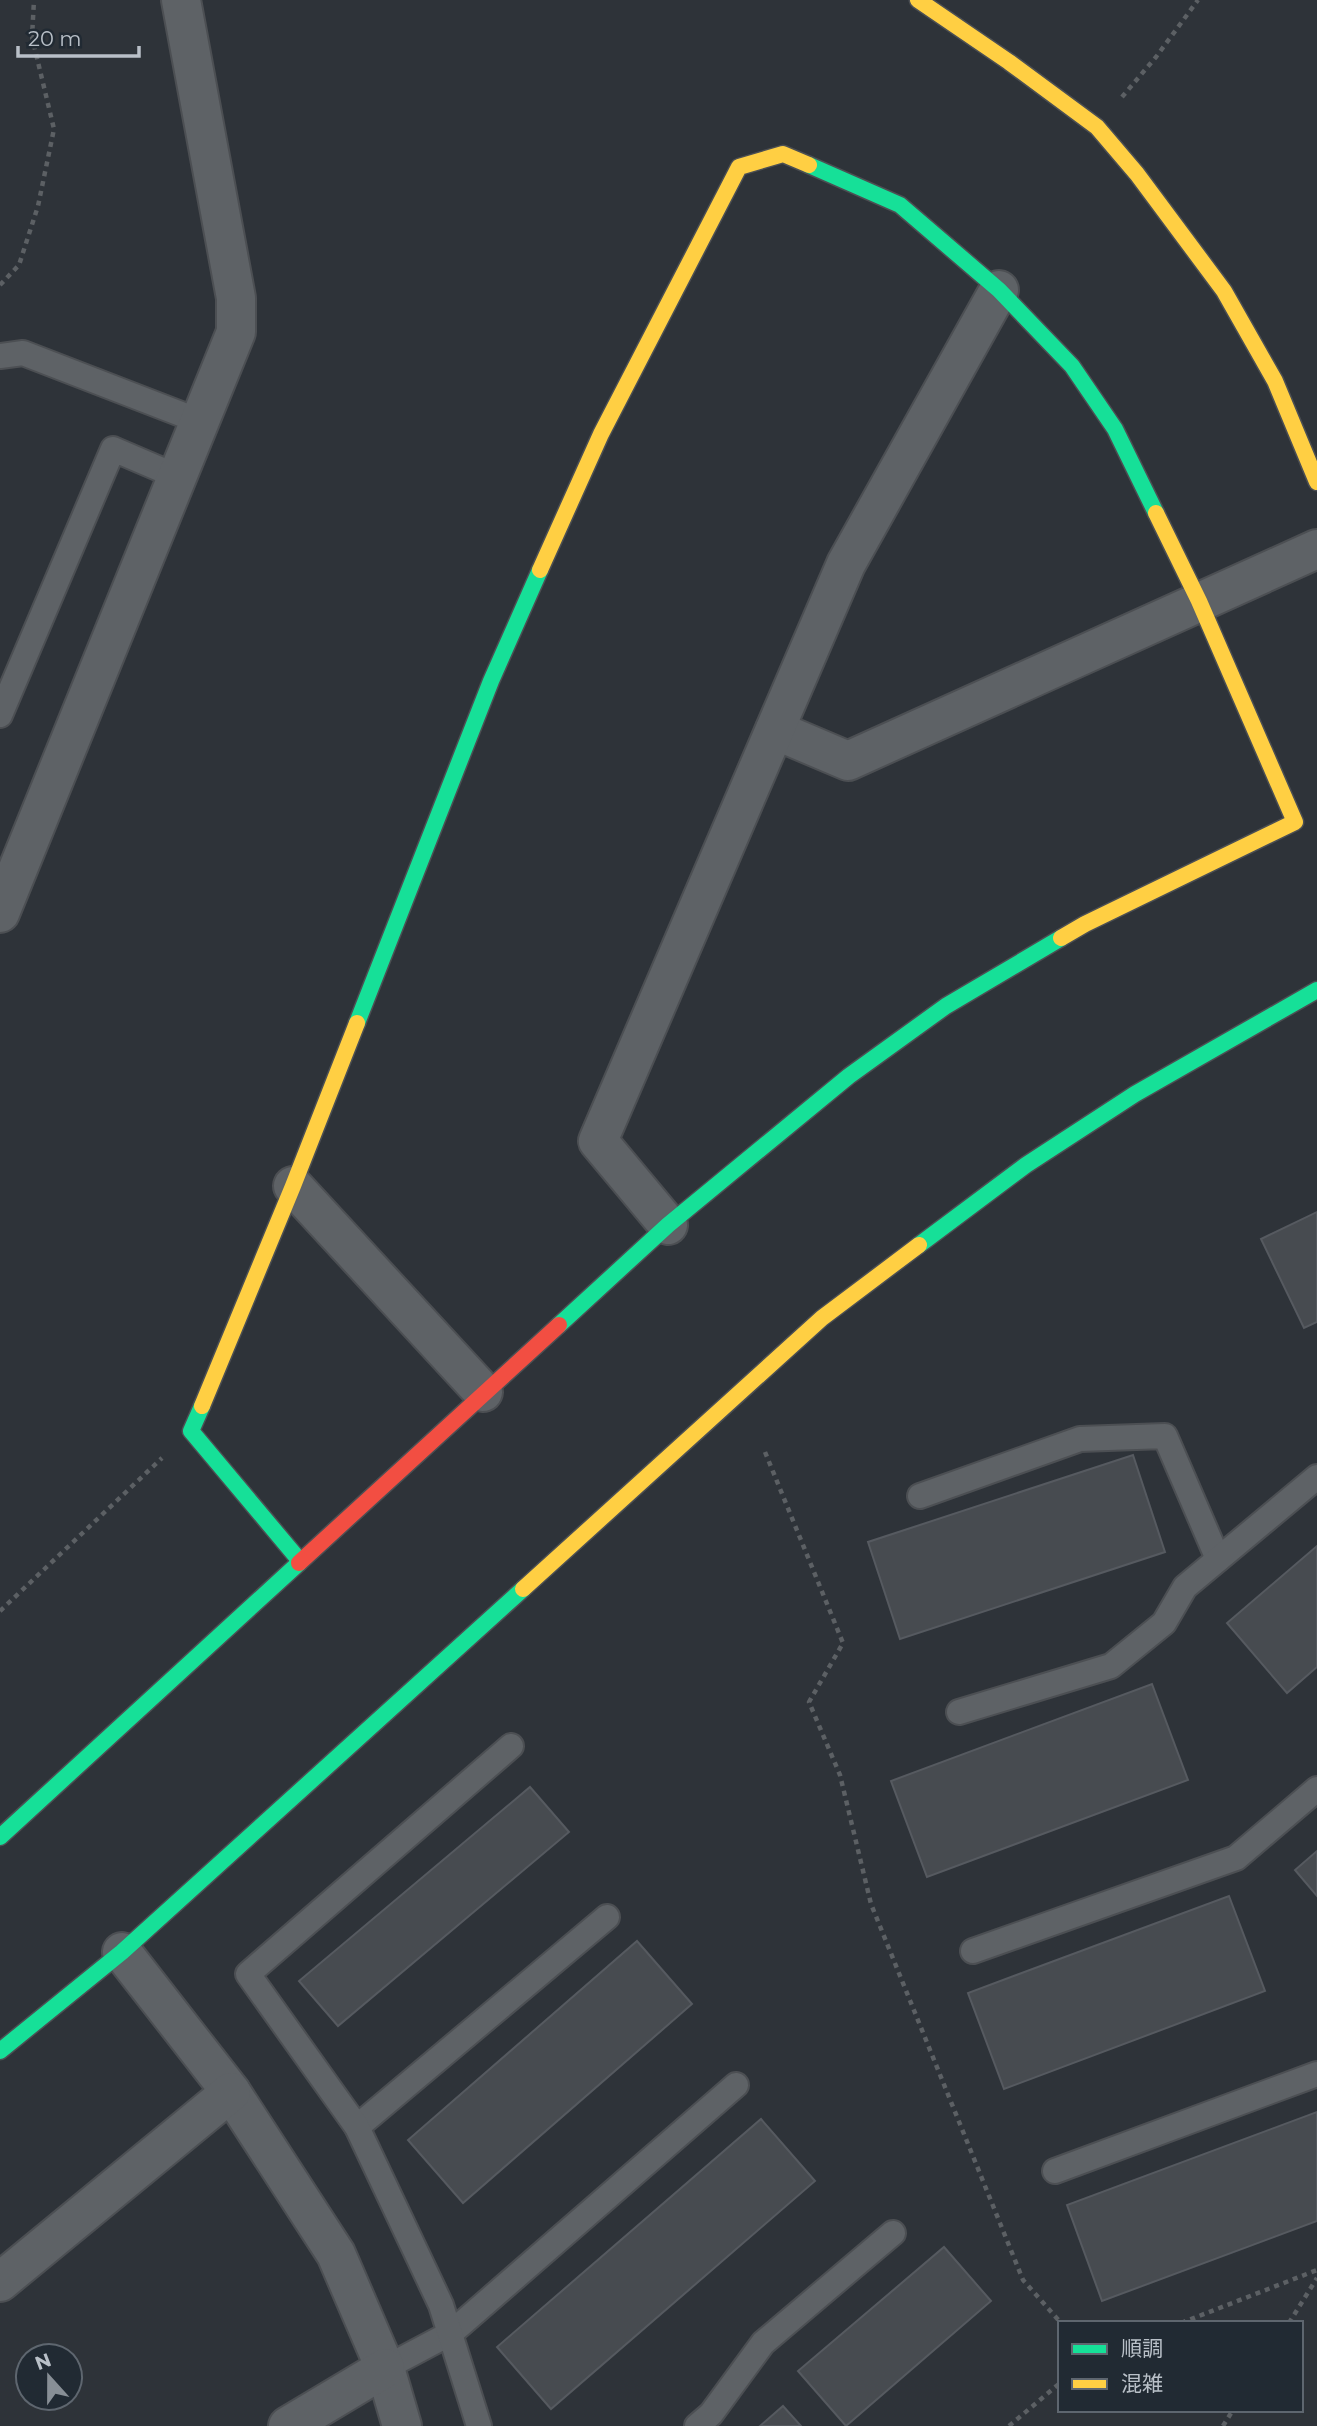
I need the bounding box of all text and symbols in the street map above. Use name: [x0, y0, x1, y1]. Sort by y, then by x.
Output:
scale bar: [18, 14, 138, 58]
text: 20 m: [28, 26, 82, 51]
legend: [1058, 2321, 1303, 2412]
text: 順調: [1121, 2336, 1163, 2361]
north arrow: [14, 2342, 84, 2412]
text: N: [32, 2348, 54, 2375]
text: 混雑: [1121, 2371, 1163, 2396]

